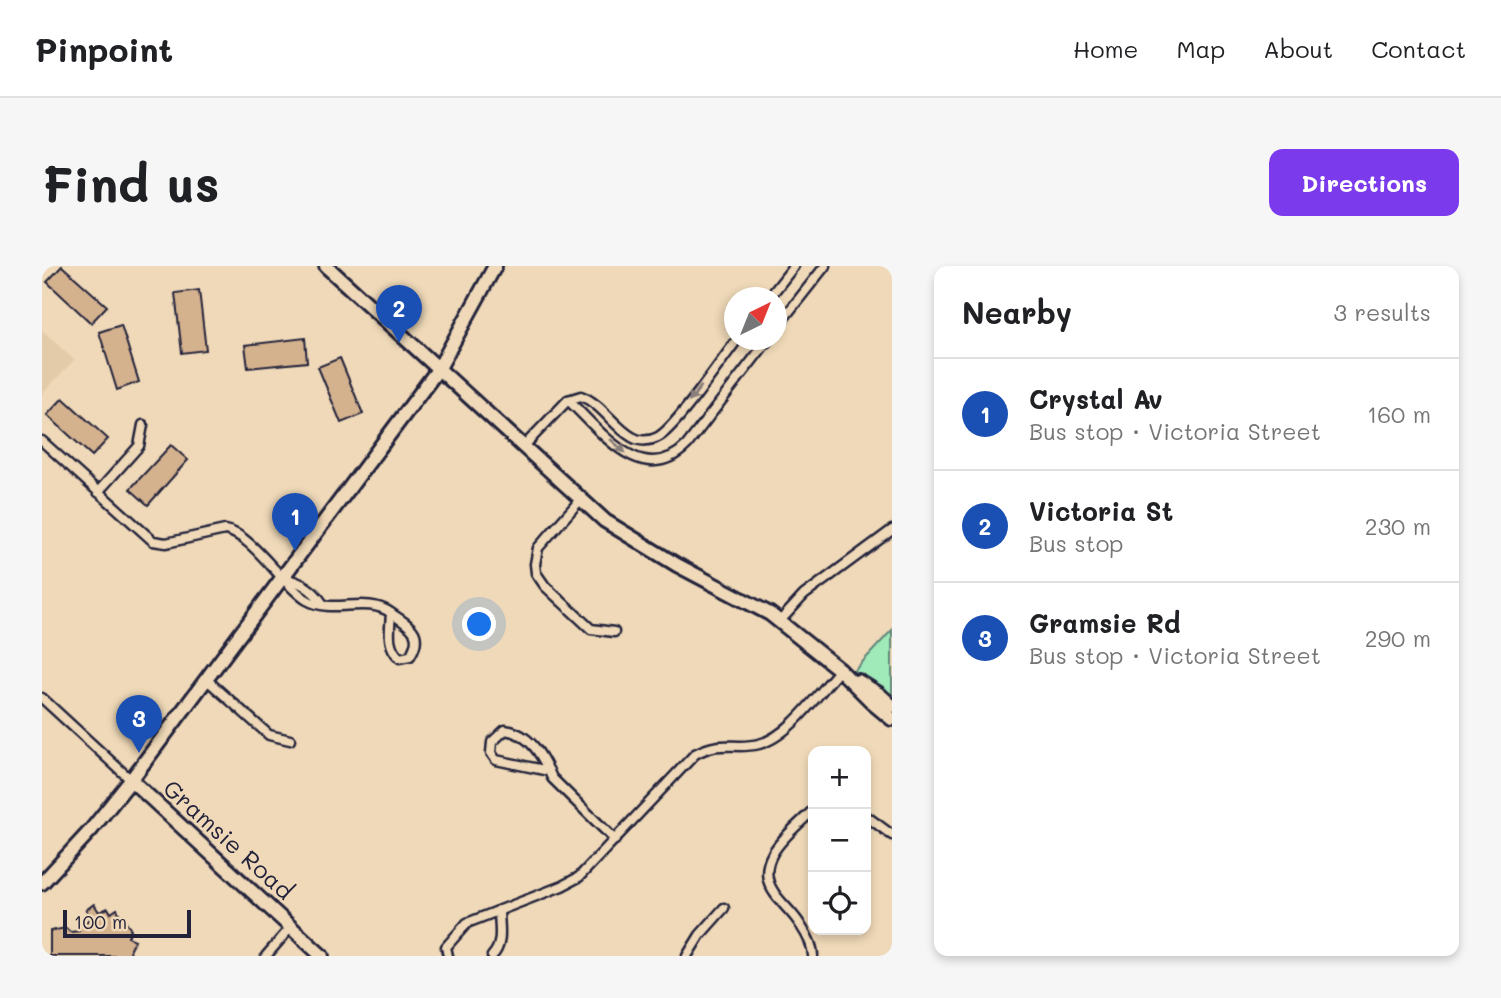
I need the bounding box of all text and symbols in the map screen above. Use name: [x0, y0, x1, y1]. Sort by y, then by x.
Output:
text: Pinpoint: [35, 27, 173, 70]
text: Home: [1073, 33, 1138, 64]
text: Map: [1176, 33, 1225, 64]
text: About: [1263, 33, 1333, 64]
text: Contact: [1371, 33, 1466, 64]
button: Directions: [1269, 149, 1459, 216]
text: Find us: [42, 151, 220, 214]
pin: 2: [376, 285, 422, 343]
north arrow: [724, 287, 787, 350]
text: Nearby: [962, 292, 1072, 332]
text: 3 results: [1334, 297, 1431, 327]
text: Crystal Av: [1029, 382, 1163, 416]
one-way arrow: [688, 384, 703, 402]
text: 1: [980, 399, 990, 429]
text: 160 m: [1367, 399, 1431, 429]
text: Bus stop · Victoria Street: [1029, 416, 1321, 446]
one-way arrow: [609, 438, 627, 454]
pin: 1: [272, 493, 318, 551]
text: Victoria St: [1029, 494, 1173, 528]
text: 2: [979, 511, 991, 541]
text: 230 m: [1365, 511, 1431, 541]
text: Bus stop: [1029, 528, 1124, 558]
text: Gramsie Rd: [1029, 606, 1180, 640]
your location: [462, 607, 496, 641]
text: 3: [978, 623, 992, 653]
text: 290 m: [1365, 623, 1431, 653]
text: Bus stop · Victoria Street: [1029, 640, 1321, 670]
pin: 3: [116, 695, 162, 753]
map controls: [808, 746, 871, 935]
button: +: [808, 746, 871, 809]
street label: Gramsie Road: [157, 772, 301, 906]
button: −: [808, 809, 871, 872]
button: locate: [808, 872, 871, 935]
scale bar: [63, 907, 191, 939]
text: 100 m: [74, 909, 127, 934]

